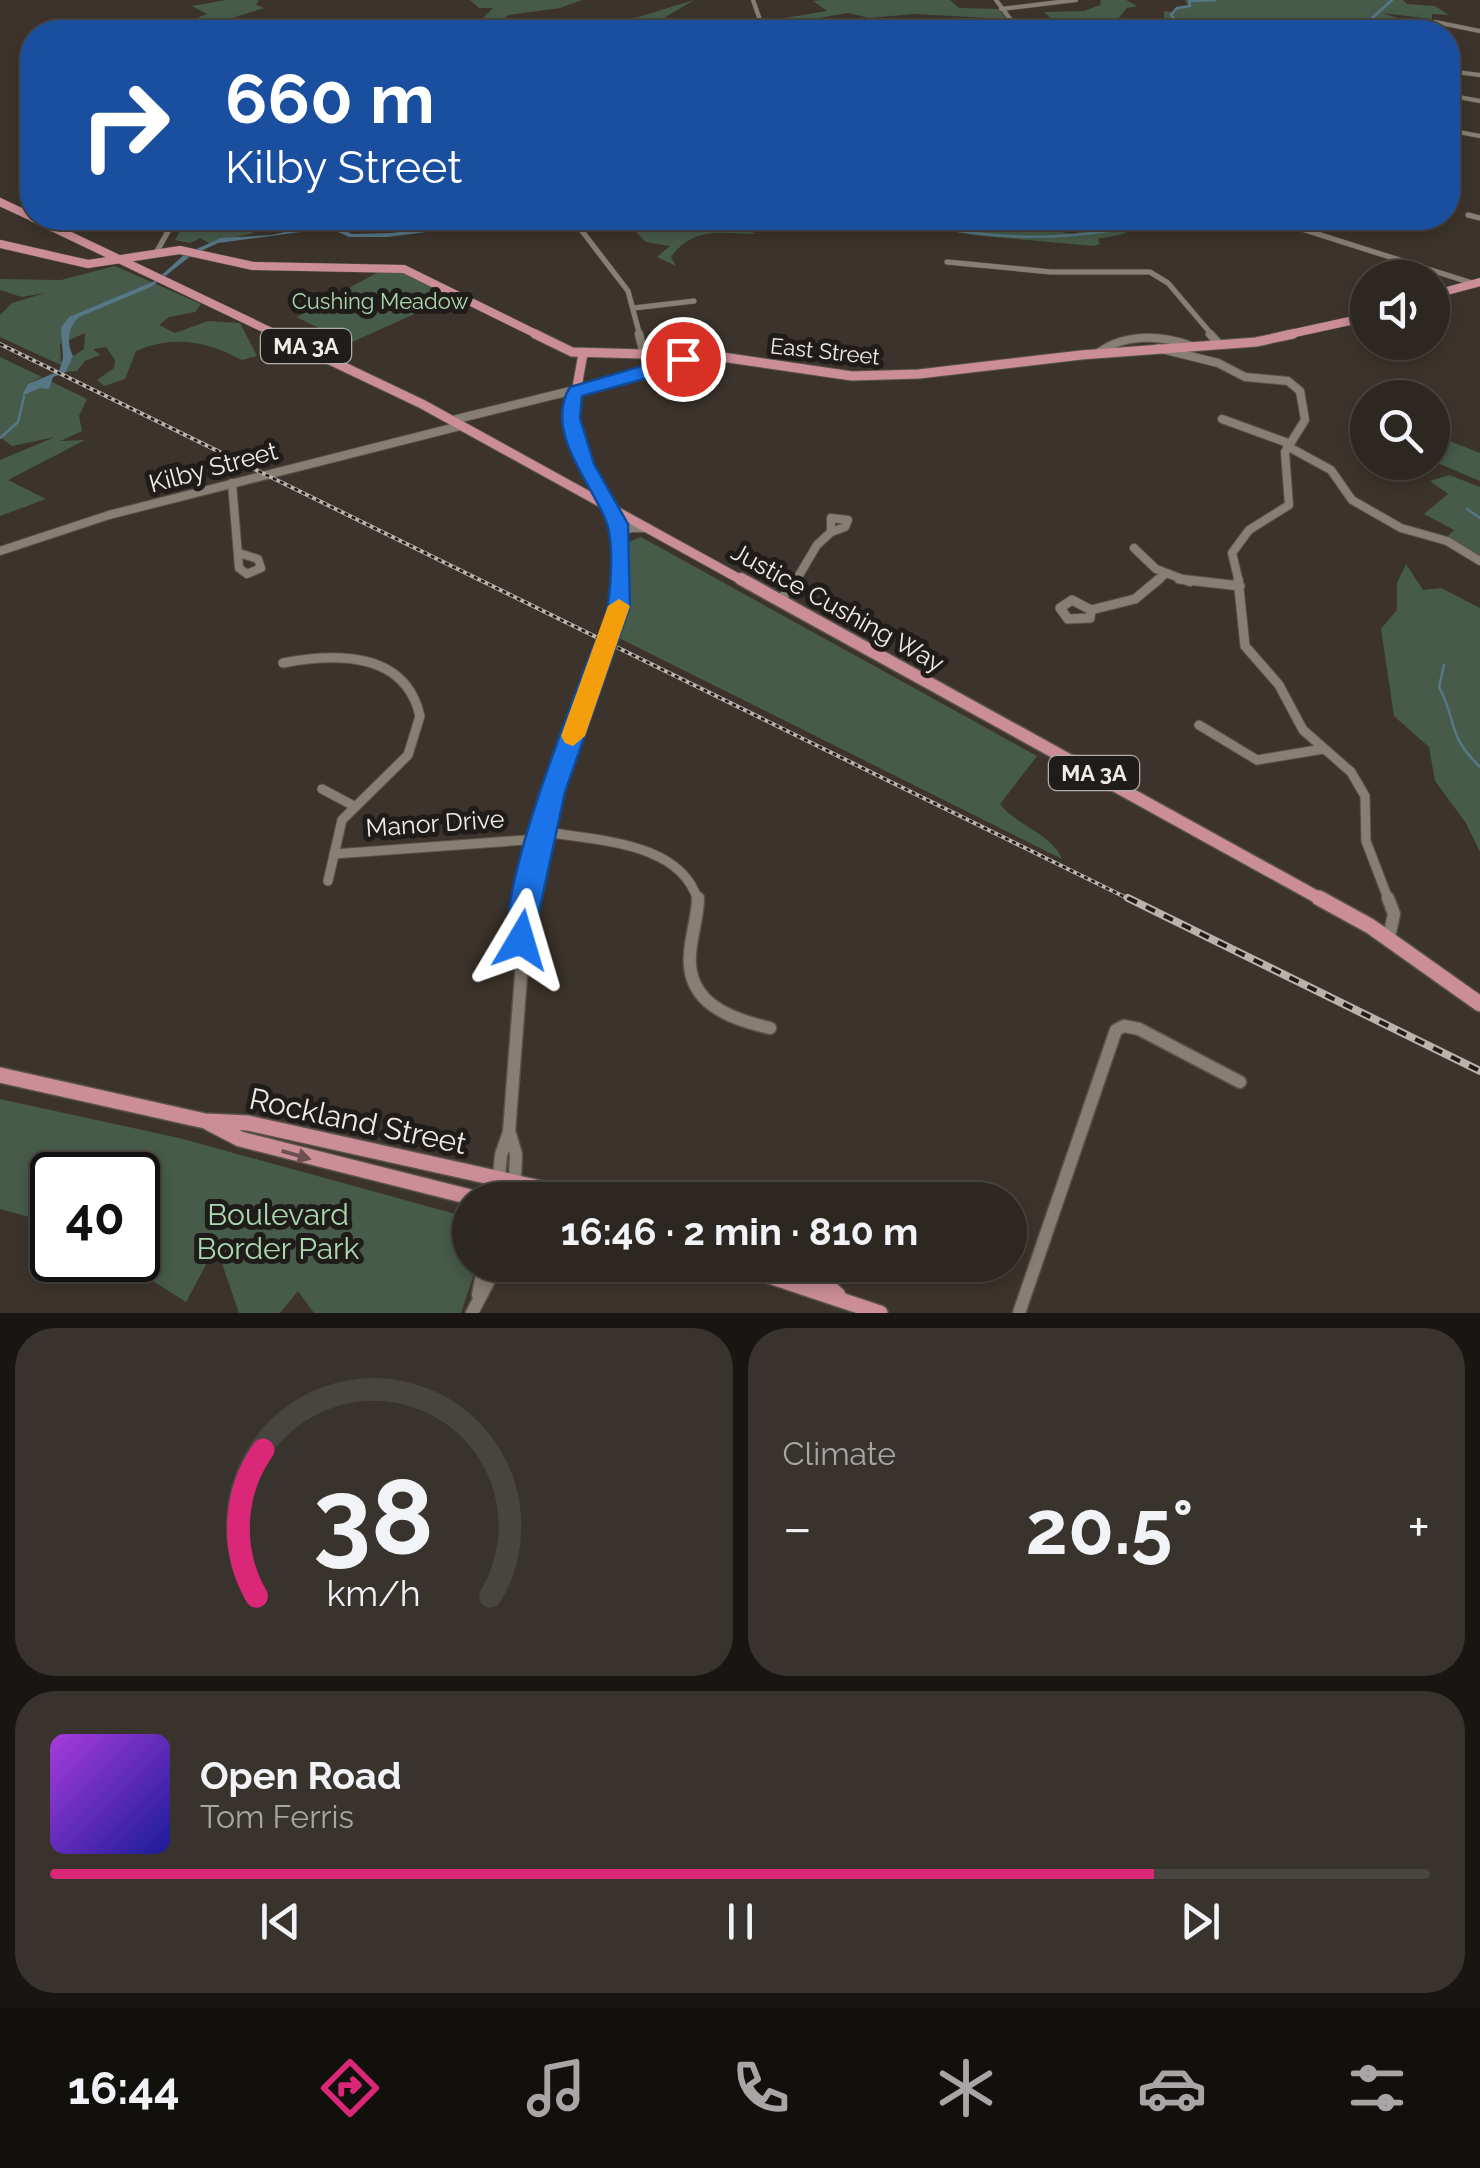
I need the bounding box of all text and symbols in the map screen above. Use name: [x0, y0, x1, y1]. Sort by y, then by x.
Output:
text: 660 m: [225, 57, 435, 139]
icon: right: [60, 60, 190, 190]
text: Kilby Street: [225, 141, 462, 194]
map controls: [1350, 260, 1450, 480]
button: sound: [1350, 260, 1450, 360]
park label: Cushing Meadow: [292, 288, 468, 314]
pin: [641, 317, 726, 402]
road number: MA 3A: [261, 329, 351, 363]
icon: arrive: [656, 332, 711, 387]
street label: East Street: [769, 332, 882, 370]
button: search: [1350, 380, 1450, 480]
street label: Kilby Street: [145, 435, 281, 499]
street label: Justice Cushing Way: [726, 536, 950, 678]
road number: MA 3A: [1049, 756, 1139, 790]
street label: Manor Drive: [365, 803, 505, 843]
position arrow: [469, 888, 573, 992]
street label: Rockland Street: [246, 1081, 470, 1161]
one-way arrow: [281, 1147, 312, 1163]
speed limit sign: 40: [30, 1152, 160, 1282]
park label: Boulevard Border Park: [197, 1197, 360, 1266]
text: 16:46 · 2 min · 810 m: [561, 1209, 918, 1254]
text: Climate: [783, 1435, 896, 1472]
text: 38: [313, 1456, 434, 1578]
text: 20.5°: [1026, 1483, 1194, 1572]
text: −: [783, 1495, 812, 1560]
text: +: [1407, 1495, 1430, 1560]
text: km/h: [327, 1572, 421, 1614]
text: Open Road: [200, 1753, 401, 1798]
text: Tom Ferris: [200, 1798, 354, 1835]
icon: previous: [253, 1894, 308, 1949]
icon: pause: [713, 1894, 768, 1949]
icon: next: [1173, 1894, 1228, 1949]
icon: directions: [315, 2053, 385, 2123]
icon: music: [521, 2053, 591, 2123]
icon: phone: [726, 2053, 796, 2123]
icon: climate: [931, 2053, 1001, 2123]
icon: car: [1137, 2053, 1207, 2123]
icon: filters: [1342, 2053, 1412, 2123]
text: 16:44: [68, 2062, 180, 2115]

